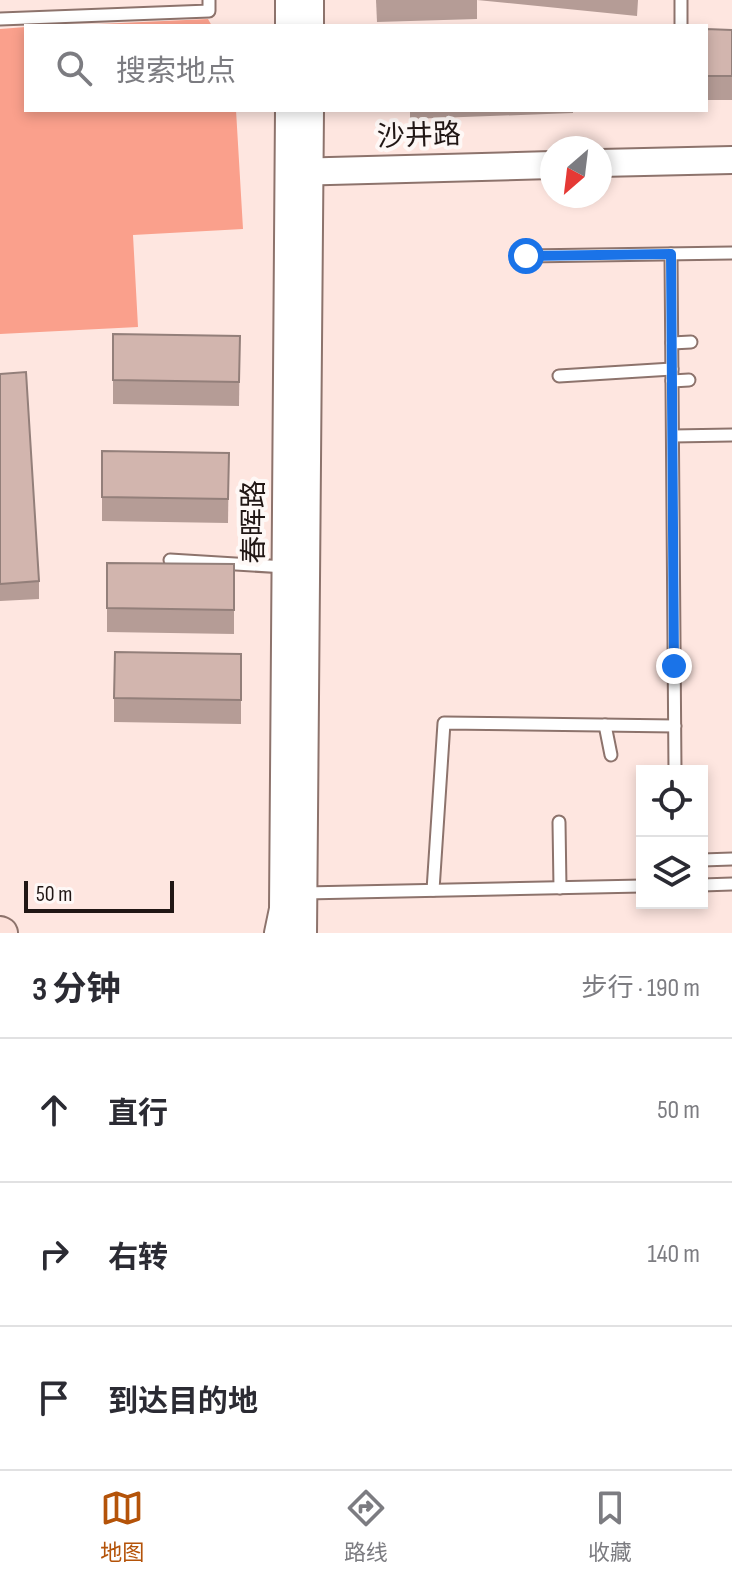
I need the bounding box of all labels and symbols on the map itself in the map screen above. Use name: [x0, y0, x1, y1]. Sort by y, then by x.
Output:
street label: 沙井路: [376, 118, 462, 154]
north arrow: [540, 136, 612, 208]
route start: [508, 238, 544, 274]
street label: 春晖路: [238, 480, 271, 564]
route end: [656, 648, 692, 684]
scale bar: [24, 877, 174, 913]

